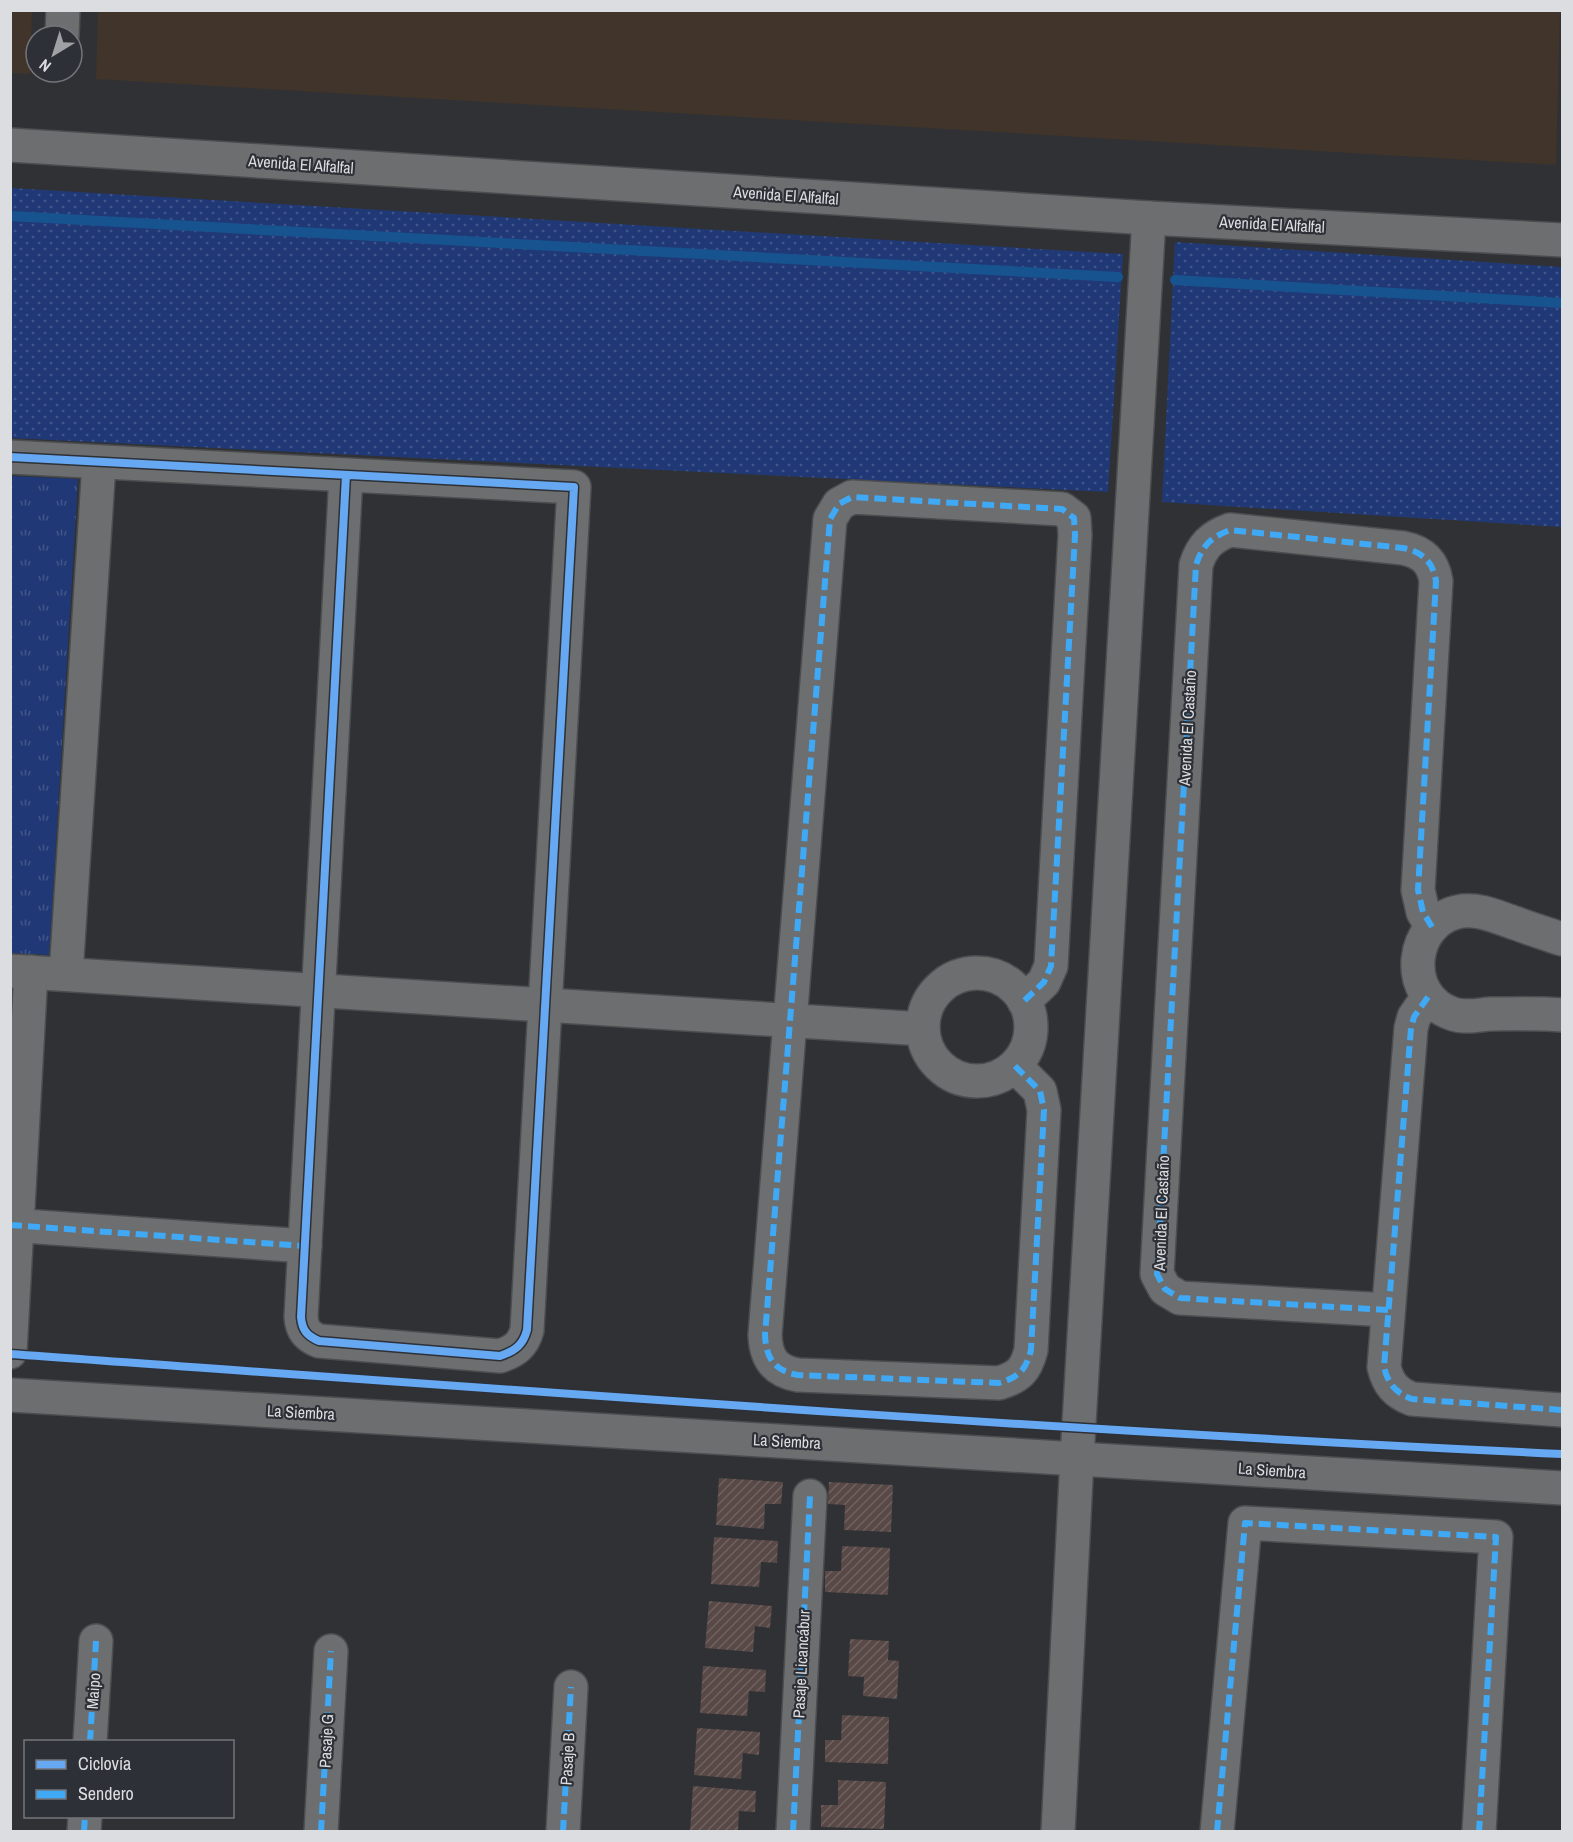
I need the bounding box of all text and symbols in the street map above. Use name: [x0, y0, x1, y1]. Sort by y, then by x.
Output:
north arrow: [24, 24, 84, 84]
text: N: [34, 54, 55, 77]
street label: Avenida El Alfalfal: [247, 149, 354, 179]
street label: Avenida El Alfalfal: [732, 180, 839, 210]
street label: Avenida El Alfalfal: [1218, 210, 1325, 238]
street label: Avenida El Castaño: [1173, 670, 1201, 787]
street label: Avenida El Castaño: [1148, 1155, 1174, 1272]
street label: La Siembra: [267, 1399, 336, 1425]
street label: La Siembra: [753, 1428, 822, 1454]
street label: La Siembra: [1237, 1457, 1307, 1483]
street label: Pasaje Licancábur: [787, 1609, 815, 1719]
street label: Maipo: [81, 1672, 105, 1710]
street label: Pasaje G: [314, 1713, 338, 1769]
street label: Pasaje B: [555, 1732, 579, 1786]
legend: [24, 1740, 234, 1818]
text: Ciclovía: [78, 1751, 131, 1776]
text: Sendero: [78, 1781, 134, 1806]

